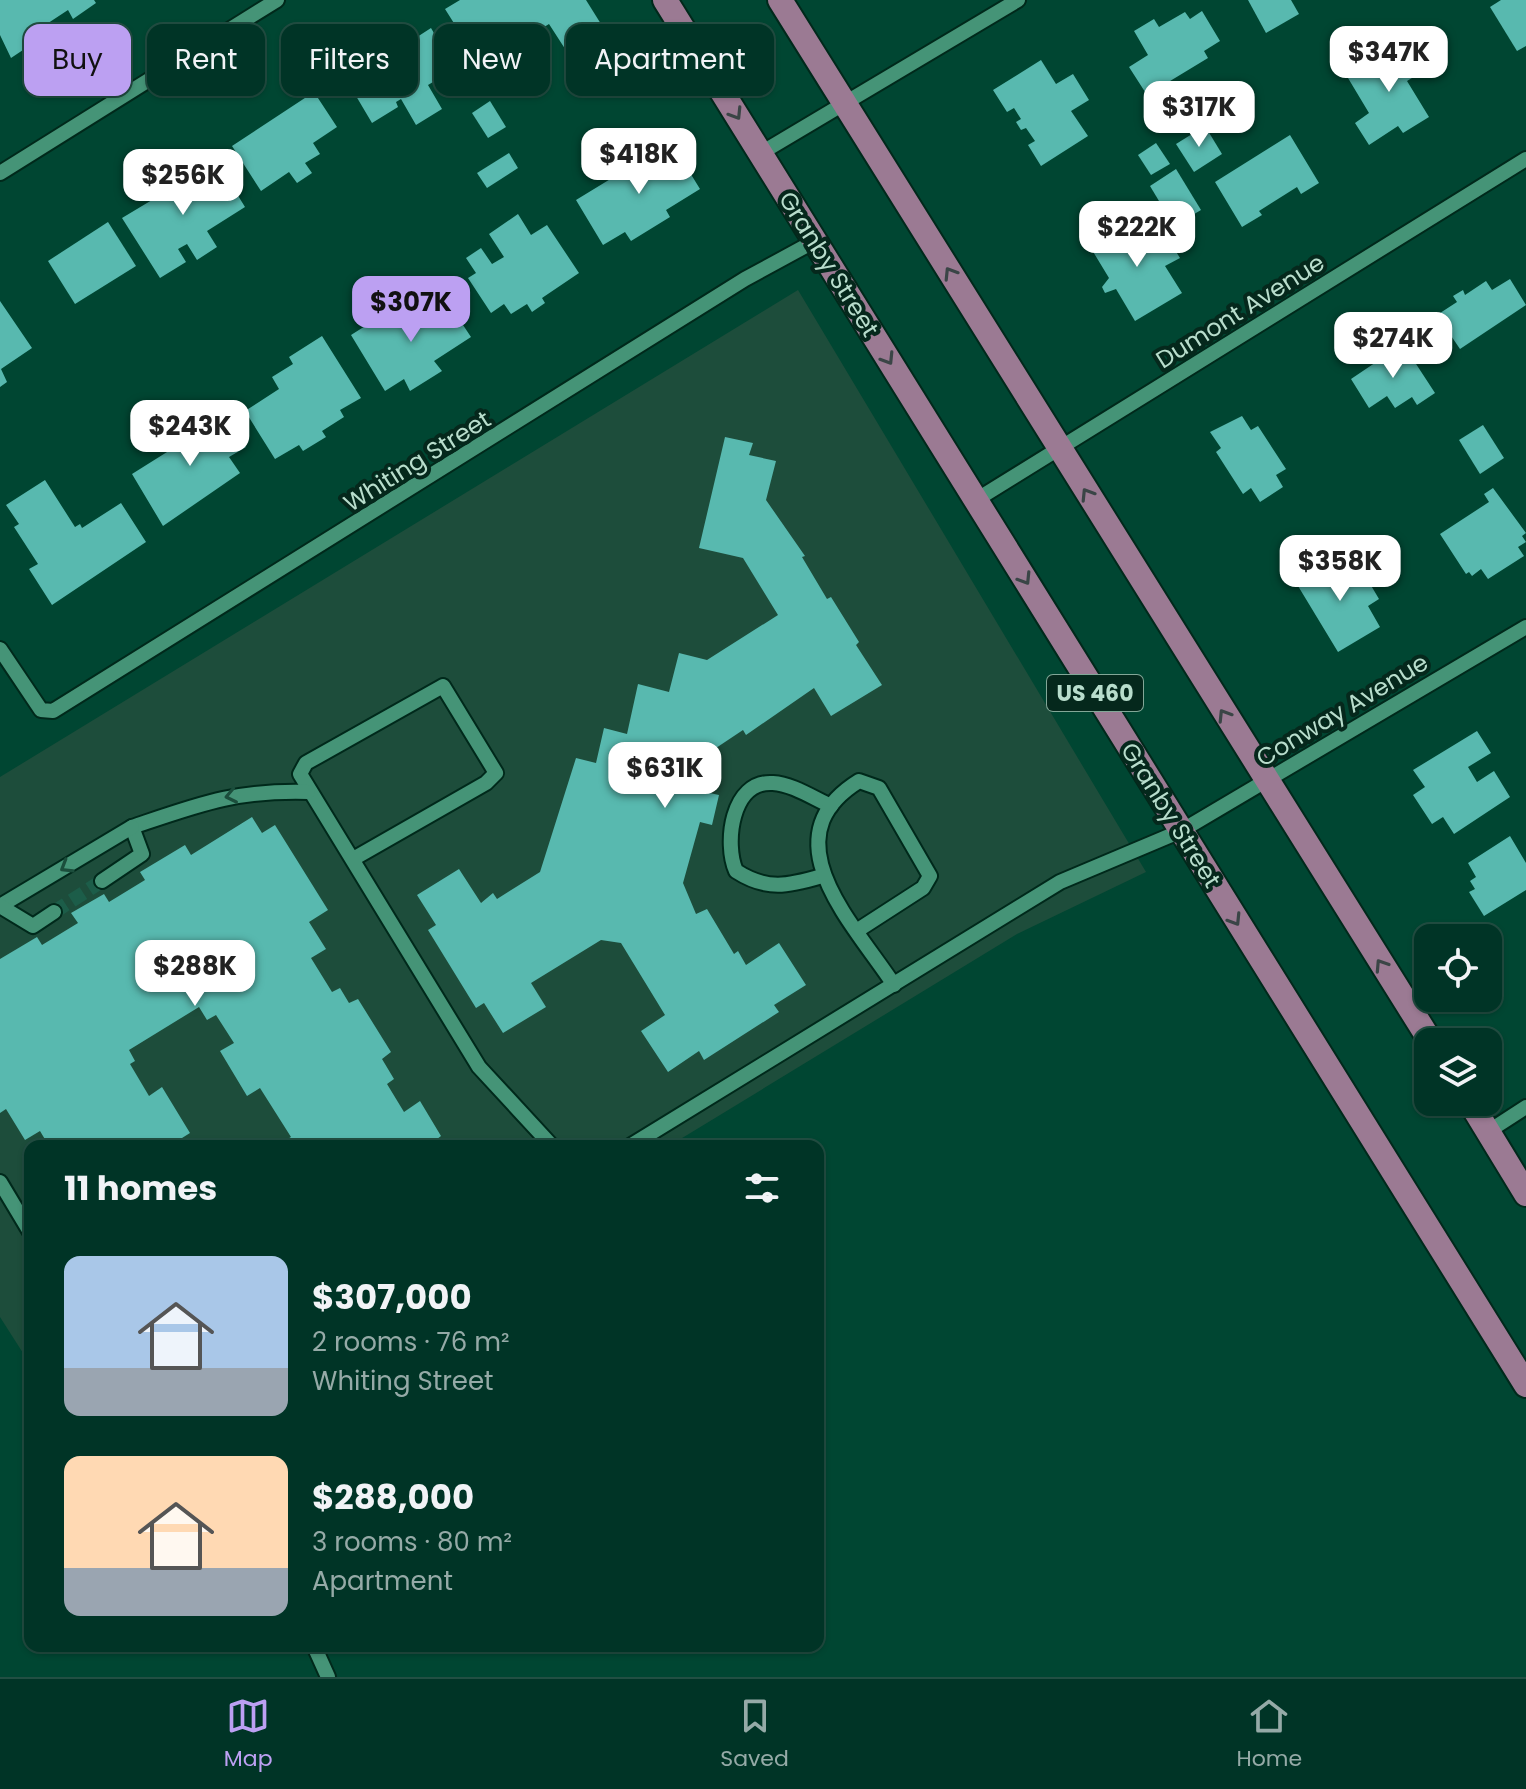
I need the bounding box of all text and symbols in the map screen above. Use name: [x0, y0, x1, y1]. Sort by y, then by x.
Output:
chip: Buy: [24, 24, 131, 96]
chip: Rent: [147, 24, 265, 96]
chip: Filters: [281, 24, 418, 96]
chip: New: [434, 24, 550, 96]
chip: Apartment: [566, 24, 774, 96]
pin: $347K: [1333, 26, 1445, 94]
text: $347K: [1348, 34, 1430, 70]
pin: $317K: [1143, 81, 1255, 149]
text: $317K: [1162, 89, 1236, 125]
one-way arrow: [727, 105, 742, 120]
pin: $418K: [583, 128, 695, 196]
text: $418K: [599, 136, 679, 172]
pin: $256K: [127, 149, 239, 217]
text: $256K: [141, 157, 225, 193]
street label: Granby Street: [771, 185, 887, 343]
pin: $222K: [1081, 201, 1193, 269]
text: $222K: [1097, 209, 1177, 245]
street label: Dumont Avenue: [1149, 246, 1331, 376]
one-way arrow: [944, 267, 960, 282]
pin: $307K: [355, 276, 467, 344]
text: $307K: [370, 284, 452, 320]
pin: $274K: [1337, 312, 1449, 380]
text: $274K: [1352, 320, 1434, 356]
one-way arrow: [878, 350, 893, 365]
pin: $243K: [134, 400, 246, 468]
street label: Whiting Street: [337, 403, 497, 519]
text: $243K: [148, 408, 232, 444]
one-way arrow: [1082, 488, 1097, 503]
pin: $358K: [1284, 535, 1396, 603]
text: $358K: [1298, 543, 1382, 579]
one-way arrow: [1015, 571, 1030, 585]
street label: Conway Avenue: [1250, 646, 1434, 774]
road number: US 460: [1047, 675, 1143, 711]
one-way arrow: [1219, 709, 1234, 724]
street label: Granby Street: [1113, 736, 1229, 894]
pin: $631K: [609, 742, 721, 810]
text: $631K: [626, 750, 704, 786]
one-way arrow: [224, 786, 238, 803]
one-way arrow: [60, 857, 75, 872]
one-way arrow: [1226, 911, 1241, 926]
map controls: [1414, 924, 1502, 1116]
button: locate: [1414, 924, 1502, 1012]
pin: $288K: [139, 940, 251, 1008]
text: $288K: [153, 948, 237, 984]
one-way arrow: [1376, 959, 1391, 973]
button: layers: [1414, 1028, 1502, 1116]
text: 11 homes: [64, 1164, 217, 1212]
icon: filters: [740, 1166, 784, 1210]
text: $307,000: [312, 1273, 472, 1321]
icon: home: [128, 1288, 224, 1384]
text: 2 rooms · 76 m²: [312, 1324, 510, 1360]
text: Whiting Street: [312, 1363, 494, 1399]
text: $288,000: [312, 1473, 474, 1521]
icon: home: [128, 1488, 224, 1584]
text: 3 rooms · 80 m²: [312, 1524, 512, 1560]
text: Apartment: [312, 1563, 453, 1599]
tab: Map: [224, 1694, 273, 1775]
tab: Saved: [720, 1694, 789, 1775]
tab: Home: [1237, 1694, 1302, 1775]

